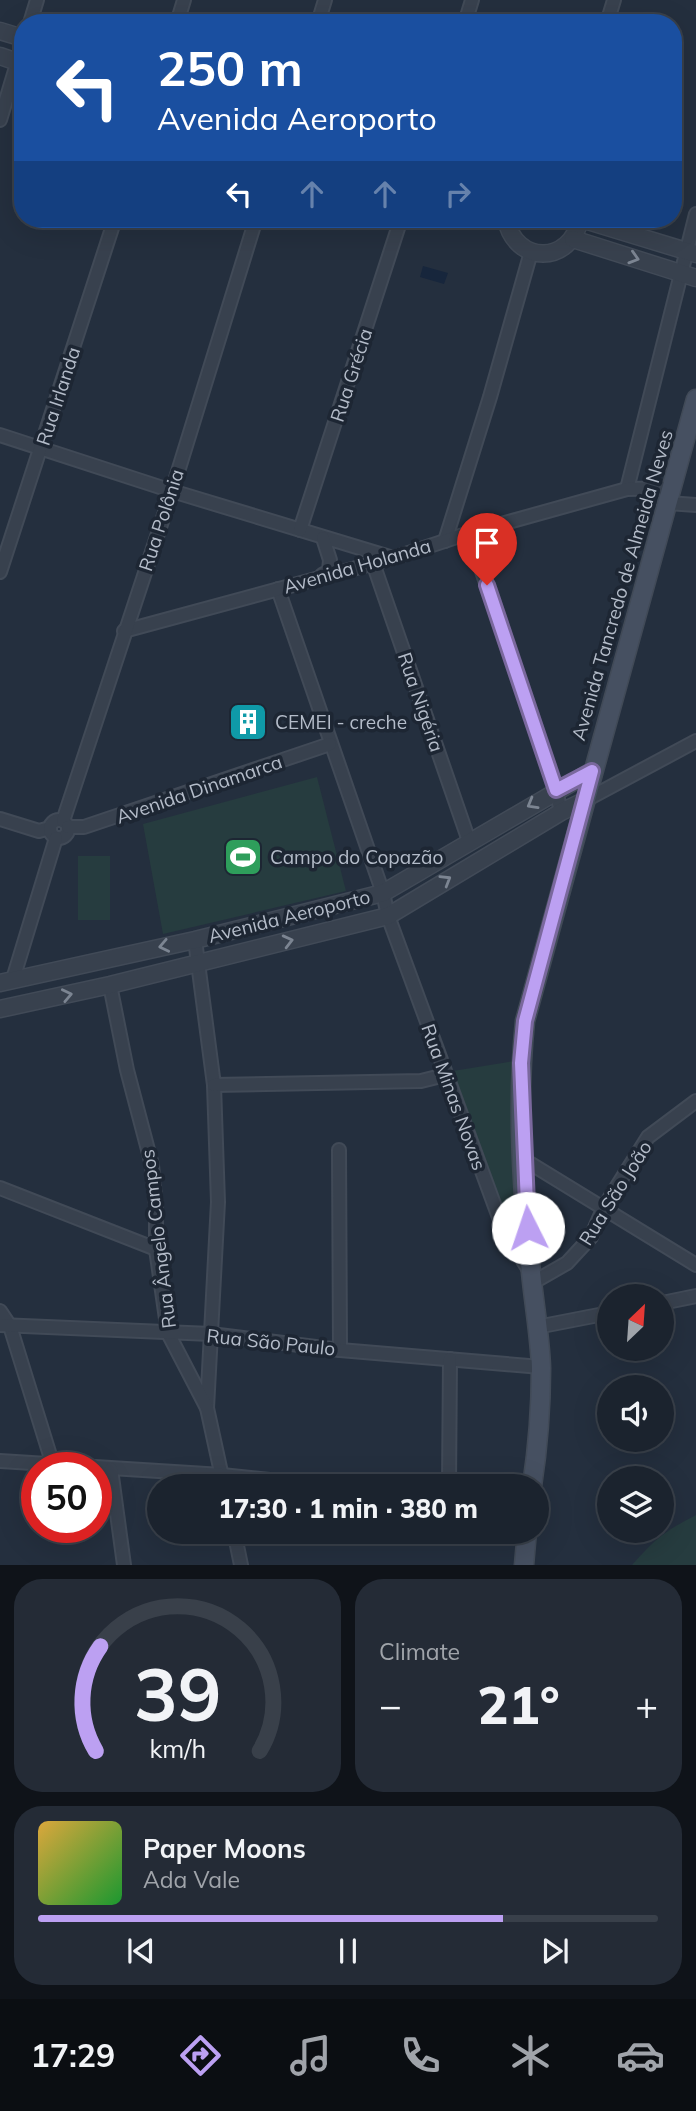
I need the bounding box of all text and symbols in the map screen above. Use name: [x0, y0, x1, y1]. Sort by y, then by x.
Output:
text: 250 m: [157, 37, 303, 98]
icon: left: [42, 42, 133, 133]
text: Avenida Aeroporto: [157, 98, 437, 138]
icon: left: [220, 175, 258, 213]
icon: ahead: [293, 175, 331, 213]
icon: ahead: [366, 175, 404, 213]
icon: right: [439, 175, 477, 213]
one-way arrow: [628, 250, 640, 265]
street label: Rua Grécia: [325, 325, 377, 425]
street label: Rua Irlanda: [31, 344, 85, 448]
street label: Avenida Tancredo de Almeida Neves: [566, 427, 678, 743]
street label: Rua Polônia: [133, 466, 189, 574]
pin: [457, 513, 517, 585]
icon: arrive: [468, 524, 506, 562]
street label: Avenida Holanda: [280, 533, 434, 599]
street label: Rua Nigéria: [393, 649, 449, 755]
building icon: CEMEI - creche: [227, 701, 269, 743]
place label: CEMEI - creche: [275, 710, 407, 734]
street label: Avenida Dinamarca: [113, 749, 285, 829]
one-way arrow: [527, 796, 540, 809]
sports icon: Campo do Copazão: [222, 836, 264, 878]
place label: Campo do Copazão: [270, 845, 443, 869]
one-way arrow: [439, 876, 452, 889]
street label: Avenida Aeroporto: [206, 884, 372, 948]
one-way arrow: [282, 935, 294, 949]
one-way arrow: [158, 938, 170, 953]
one-way arrow: [61, 988, 73, 1003]
street label: Rua Minas Novas: [416, 1021, 492, 1173]
street label: Rua São João: [573, 1136, 657, 1250]
street label: Rua Ângelo Campos: [135, 1148, 181, 1330]
position arrow: [491, 1191, 565, 1265]
north arrow: [597, 1284, 674, 1362]
map controls: [597, 1284, 674, 1543]
street label: Rua São Paulo: [206, 1323, 336, 1361]
button: sound: [597, 1375, 674, 1452]
speed limit sign: 50: [21, 1452, 112, 1543]
button: layers: [597, 1466, 674, 1543]
text: 17:30 · 1 min · 380 m: [218, 1492, 478, 1525]
text: Climate: [379, 1637, 460, 1666]
text: 39: [134, 1649, 221, 1740]
text: 21°: [477, 1672, 560, 1737]
text: −: [379, 1681, 402, 1729]
text: +: [635, 1681, 658, 1729]
text: km/h: [149, 1733, 206, 1764]
text: Paper Moons: [143, 1832, 306, 1865]
text: Ada Vale: [143, 1865, 240, 1894]
icon: previous: [122, 1932, 160, 1970]
icon: pause: [329, 1932, 367, 1970]
icon: next: [536, 1932, 574, 1970]
icon: directions: [176, 2031, 225, 2080]
icon: music: [286, 2031, 335, 2080]
icon: phone: [396, 2031, 445, 2080]
icon: climate: [506, 2031, 555, 2080]
icon: car: [616, 2031, 665, 2080]
text: 17:29: [31, 2035, 115, 2075]

